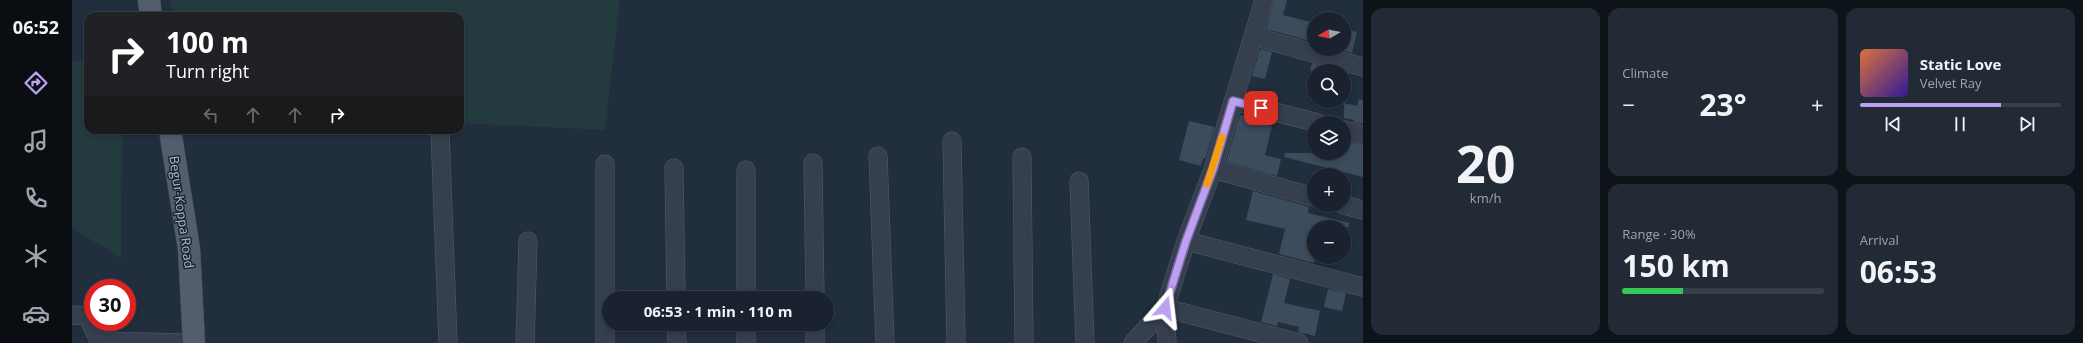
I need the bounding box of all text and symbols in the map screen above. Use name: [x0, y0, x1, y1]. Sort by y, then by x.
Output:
north arrow: [1307, 12, 1351, 56]
map controls: [1307, 12, 1351, 264]
text: 06:52: [13, 15, 59, 39]
text: 100 m: [166, 23, 249, 61]
icon: right: [100, 28, 152, 80]
text: Static Love: [1920, 54, 2001, 74]
text: Turn right: [166, 59, 249, 83]
button: search: [1307, 64, 1351, 108]
text: Climate: [1622, 64, 1668, 82]
icon: directions: [22, 69, 50, 97]
text: Velvet Ray: [1920, 74, 1982, 92]
text: 23°: [1699, 84, 1747, 125]
text: −: [1622, 89, 1635, 119]
text: +: [1811, 89, 1824, 119]
pin: [1244, 91, 1278, 125]
icon: arrive: [1250, 97, 1272, 119]
icon: left: [200, 104, 222, 126]
icon: ahead: [242, 104, 264, 126]
icon: ahead: [284, 104, 306, 126]
icon: right: [326, 104, 348, 126]
icon: previous: [1882, 113, 1904, 135]
icon: pause: [1949, 113, 1971, 135]
icon: next: [2016, 113, 2038, 135]
button: layers: [1307, 116, 1351, 160]
icon: music: [22, 127, 50, 155]
text: 20: [1456, 127, 1515, 198]
street label: Begur-Koppa Road: [165, 155, 199, 269]
button: +: [1307, 168, 1351, 212]
icon: phone: [22, 184, 50, 212]
text: km/h: [1470, 189, 1501, 207]
button: −: [1307, 220, 1351, 264]
text: Range · 30%: [1622, 225, 1696, 243]
text: Arrival: [1860, 231, 1899, 249]
icon: climate: [22, 242, 50, 270]
text: 150 km: [1622, 245, 1730, 286]
text: 06:53: [1860, 251, 1937, 292]
speed limit sign: 30: [84, 279, 136, 331]
position arrow: [1144, 287, 1186, 329]
icon: car: [22, 300, 50, 328]
text: 06:53 · 1 min · 110 m: [644, 301, 792, 321]

